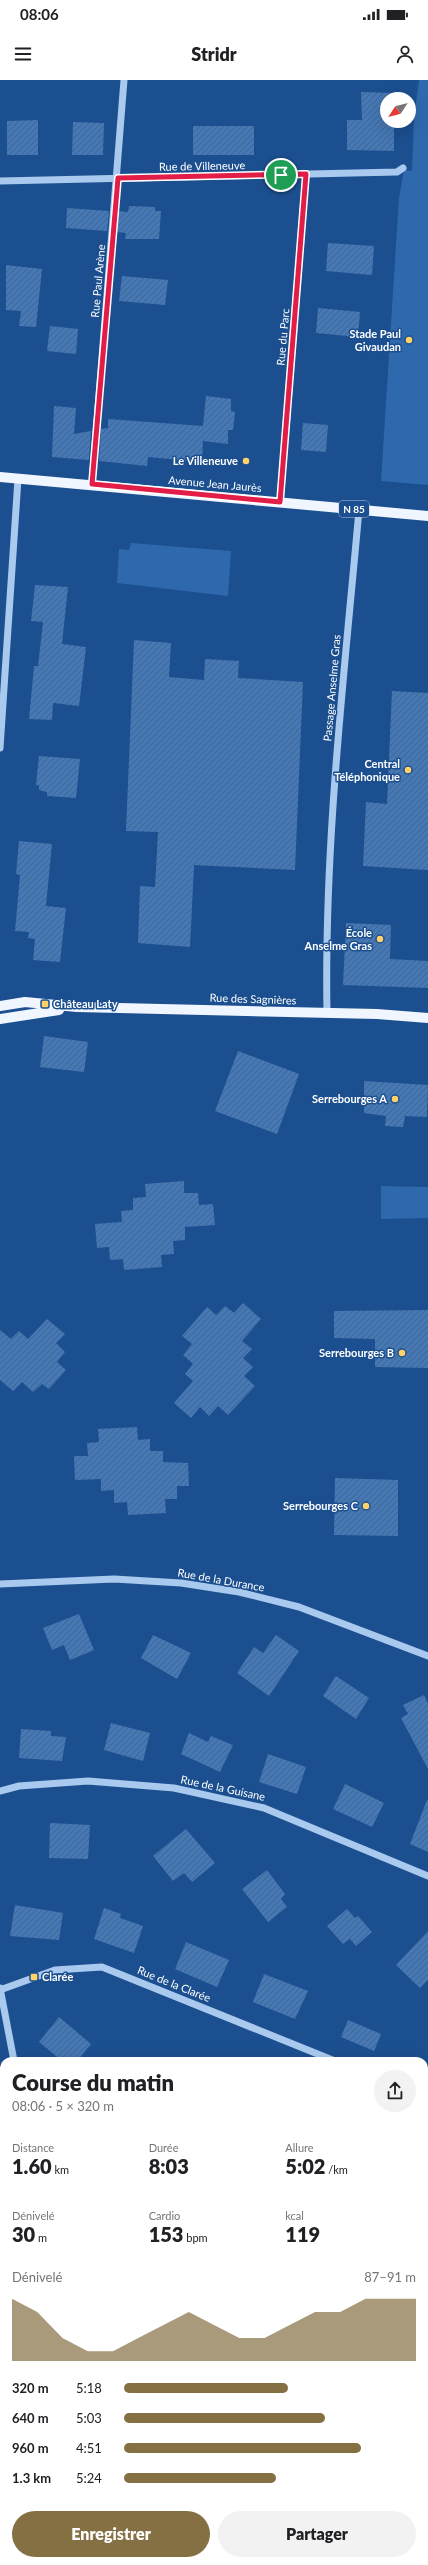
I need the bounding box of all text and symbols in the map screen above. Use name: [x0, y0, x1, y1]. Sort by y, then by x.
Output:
text: 08:06: [20, 5, 59, 23]
icon: menu: [12, 43, 34, 65]
text: Stridr: [191, 43, 237, 65]
icon: person: [394, 43, 416, 65]
north arrow: [380, 92, 416, 128]
map controls: [380, 92, 416, 128]
street label: Rue de Villeneuve: [159, 158, 245, 173]
pin: [264, 158, 298, 192]
icon: arrive: [270, 164, 292, 186]
street label: Rue Paul Arène: [88, 244, 107, 318]
street label: Rue du Parc: [274, 308, 291, 366]
place label: Stade Paul Givaudan: [350, 327, 401, 353]
marker: Stade Paul Givaudan: [404, 335, 414, 345]
place label: Le Villeneuve: [173, 454, 238, 467]
marker: Le Villeneuve: [241, 456, 251, 466]
street label: Avenue Jean Jaurès: [168, 473, 262, 494]
road number: N 85: [339, 501, 369, 517]
street label: Passage Anselme Gras: [320, 634, 343, 742]
place label: Central Téléphonique: [334, 757, 400, 783]
marker: Central Téléphonique: [403, 765, 413, 775]
place label: École Anselme Gras: [304, 926, 372, 952]
marker: École Anselme Gras: [375, 934, 385, 944]
street label: Rue des Sagnières: [209, 990, 297, 1007]
place label: Château Laty: [53, 997, 118, 1010]
marker: Château Laty: [40, 999, 50, 1009]
place label: Serrebourges A: [312, 1092, 387, 1105]
marker: Serrebourges A: [390, 1094, 400, 1104]
place label: Serrebourges B: [319, 1346, 394, 1359]
marker: Serrebourges B: [397, 1348, 407, 1358]
place label: Serrebourges C: [283, 1499, 359, 1512]
marker: Serrebourges C: [361, 1501, 371, 1511]
street label: Rue de la Durance: [177, 1565, 266, 1594]
street label: Rue de la Guisane: [180, 1772, 267, 1803]
street label: Rue de la Clarée: [136, 1963, 213, 2004]
place label: Clarée: [42, 1970, 73, 1983]
marker: Clarée: [29, 1972, 39, 1982]
text: Course du matin: [12, 2069, 174, 2096]
button: share: [374, 2070, 416, 2112]
text: 08:06 · 5 × 320 m: [12, 2098, 114, 2114]
text: Distance: [12, 2141, 54, 2154]
text: Durée: [149, 2141, 178, 2154]
text: Allure: [285, 2141, 314, 2154]
text: 1.60: [12, 2154, 52, 2178]
text: 8:03: [149, 2154, 189, 2178]
text: 5:02: [285, 2154, 325, 2178]
text: km: [52, 2163, 69, 2176]
text: /km: [325, 2163, 348, 2176]
text: Dénivelé: [12, 2209, 55, 2222]
text: Cardio: [149, 2209, 180, 2222]
text: kcal: [285, 2209, 304, 2222]
text: 30: [12, 2222, 35, 2246]
text: 153: [149, 2222, 183, 2246]
text: 119: [285, 2222, 320, 2246]
text: m: [35, 2231, 47, 2244]
text: bpm: [183, 2231, 208, 2244]
text: Dénivelé: [12, 2269, 62, 2285]
text: 87–91 m: [364, 2269, 416, 2285]
text: 320 m: [12, 2380, 49, 2396]
text: 5:18: [76, 2380, 102, 2396]
text: 640 m: [12, 2410, 49, 2426]
text: 5:03: [76, 2410, 102, 2426]
text: 960 m: [12, 2440, 49, 2456]
text: 4:51: [76, 2440, 102, 2456]
text: 1.3 km: [12, 2470, 51, 2486]
text: 5:24: [76, 2470, 102, 2486]
button: Enregistrer: [12, 2511, 210, 2557]
button: Partager: [218, 2511, 416, 2557]

